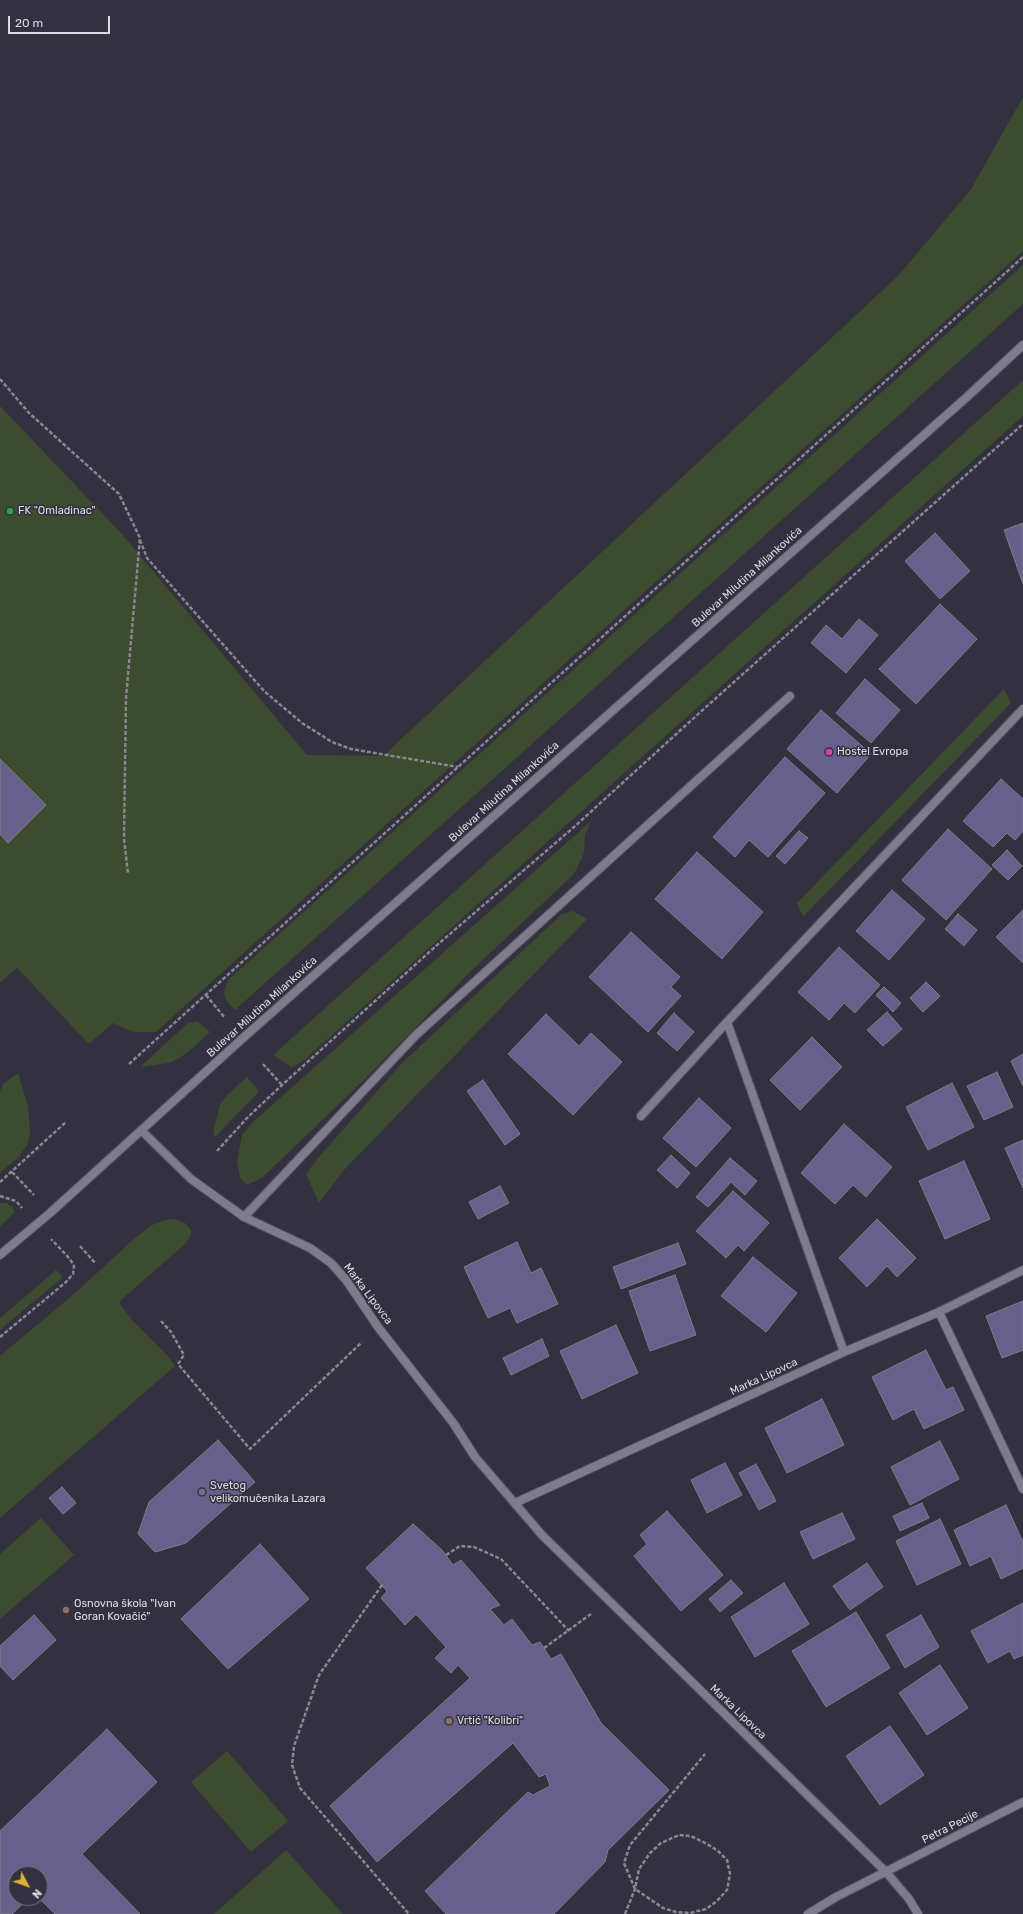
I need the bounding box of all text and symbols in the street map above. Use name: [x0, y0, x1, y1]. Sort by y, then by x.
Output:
scale bar: [10, 8, 112, 34]
text: 20 m: [15, 16, 43, 30]
place label: FK "Omladinac": [18, 504, 96, 518]
marker: FK "Omladinac": [5, 506, 15, 516]
street label: Bulevar Milutina Milankovića: [689, 524, 805, 630]
street label: Bulevar Milutina Milankovića: [446, 739, 562, 845]
place label: Hostel Evropa: [837, 745, 908, 759]
marker: Hostel Evropa: [824, 747, 834, 757]
street label: Bulevar Milutina Milankovića: [204, 954, 320, 1060]
street label: Marka Lipovca: [341, 1261, 395, 1327]
street label: Marka Lipovca: [728, 1356, 800, 1398]
place label: Svetog velikomučenika Lazara: [210, 1479, 325, 1505]
marker: Svetog velikomučenika Lazara: [197, 1487, 207, 1497]
place label: Osnovna škola "Ivan Goran Kovačić": [74, 1597, 176, 1623]
marker: Osnovna škola "Ivan Goran Kovačić": [61, 1605, 71, 1615]
street label: Marka Lipovca: [707, 1682, 769, 1742]
place label: Vrtić "Kolibri": [457, 1714, 523, 1728]
marker: Vrtić "Kolibri": [444, 1716, 454, 1726]
street label: Petra Pecije: [920, 1807, 980, 1847]
north arrow: [8, 1866, 48, 1906]
text: N: [29, 1886, 44, 1901]

